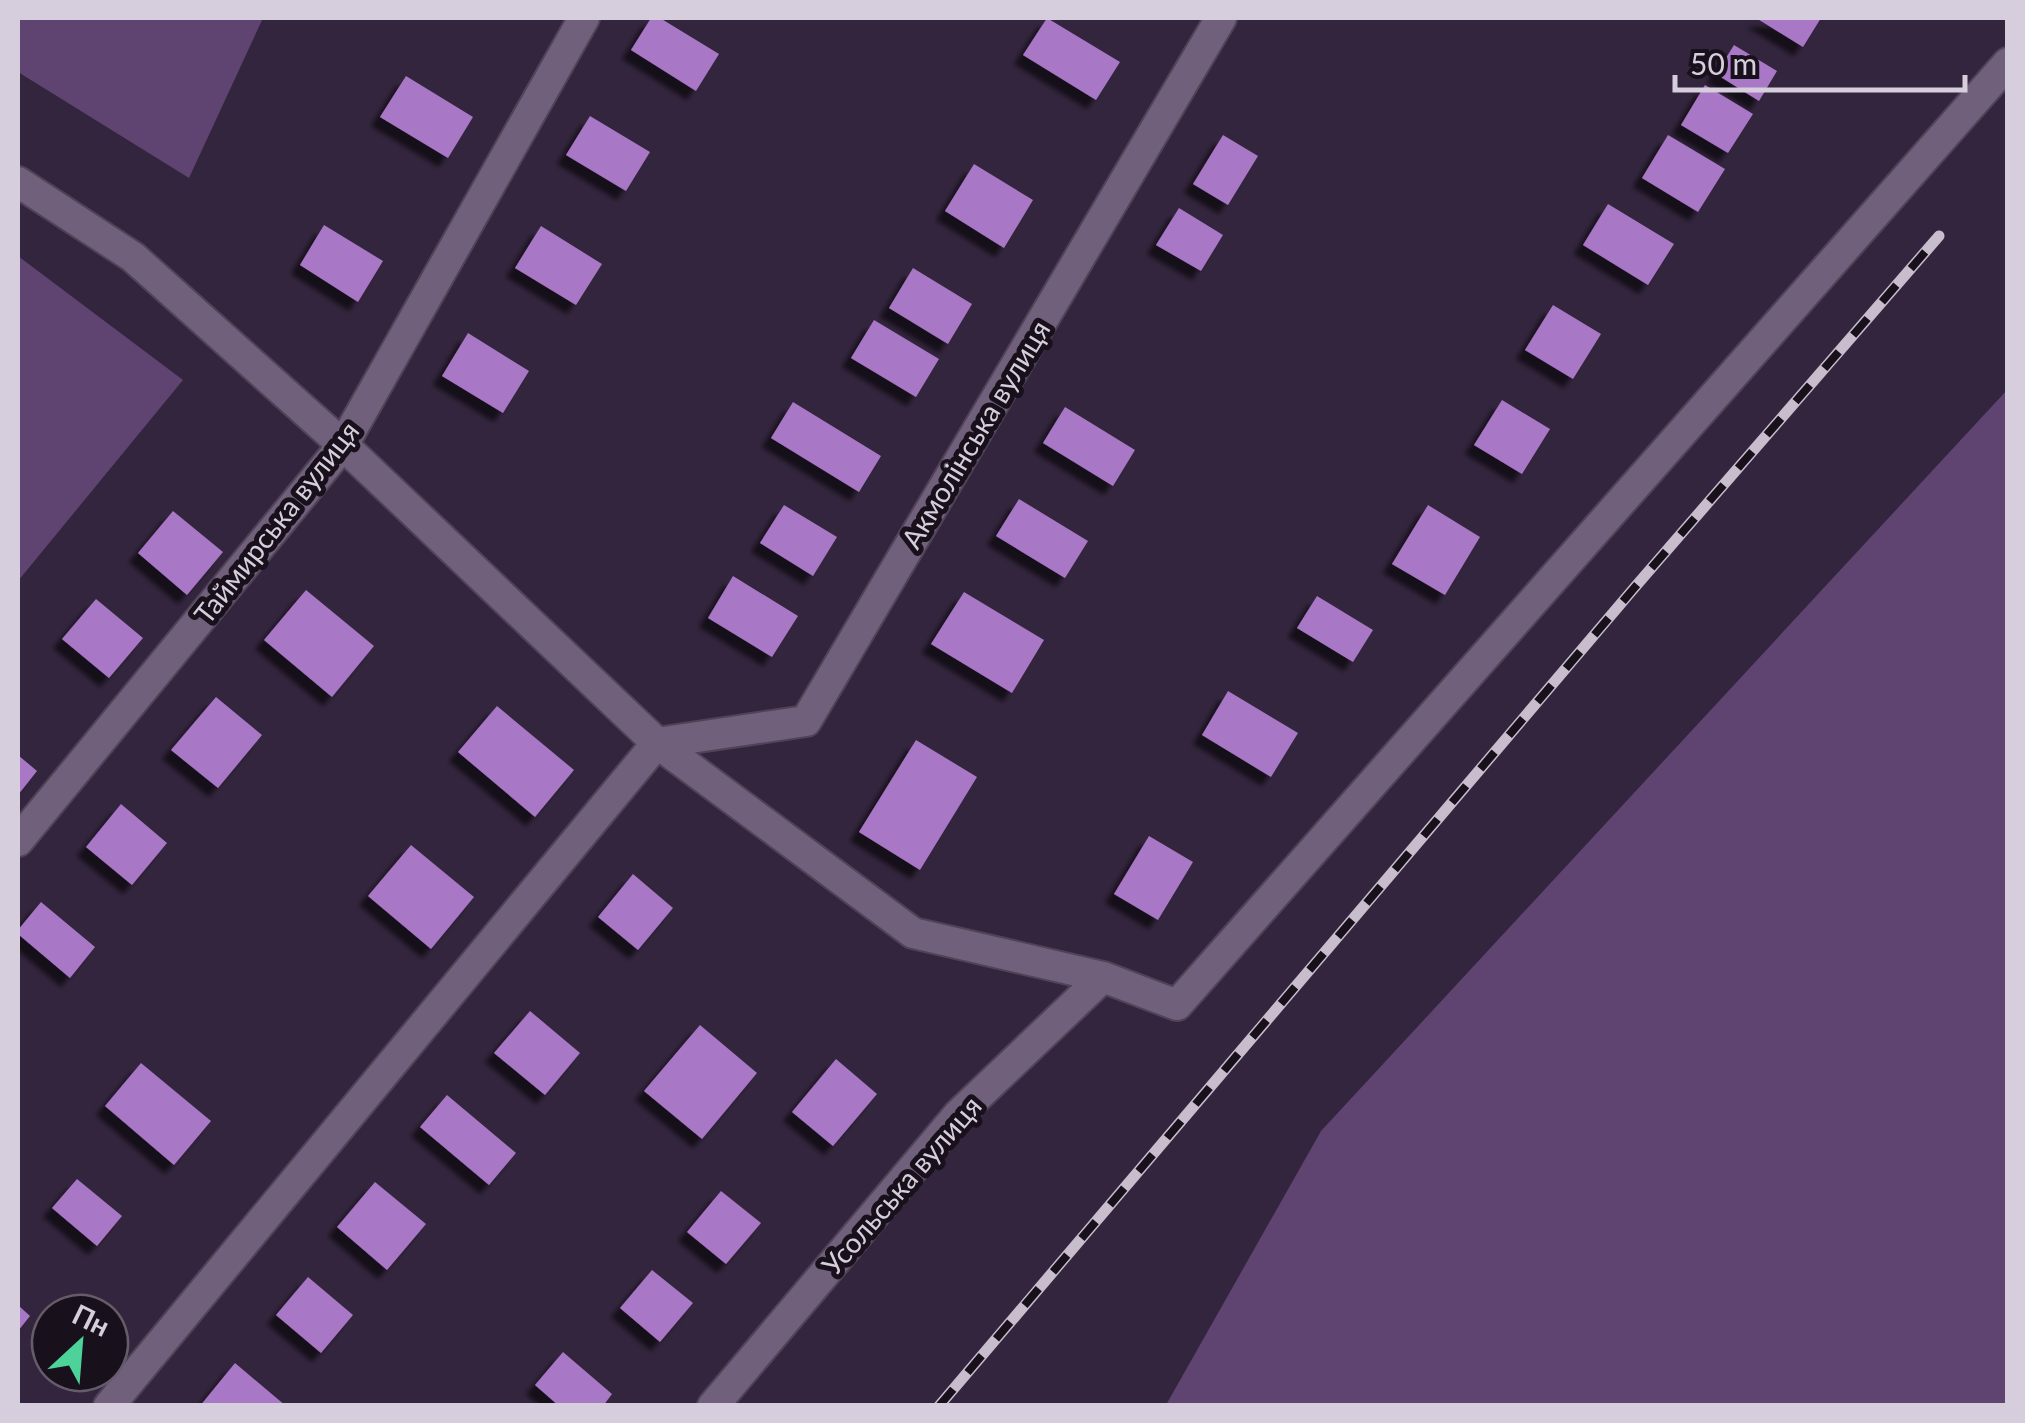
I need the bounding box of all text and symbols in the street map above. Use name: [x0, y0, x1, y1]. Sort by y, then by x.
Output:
scale bar: [1675, 30, 1965, 92]
text: 50 m: [1690, 45, 1757, 81]
street label: Акмолiнська вулиця: [894, 314, 1056, 554]
street label: Таймирська вулиця: [187, 414, 365, 630]
street label: Усольська вулиця: [814, 1089, 988, 1281]
north arrow: [30, 1293, 130, 1393]
text: Пн: [67, 1296, 115, 1343]

